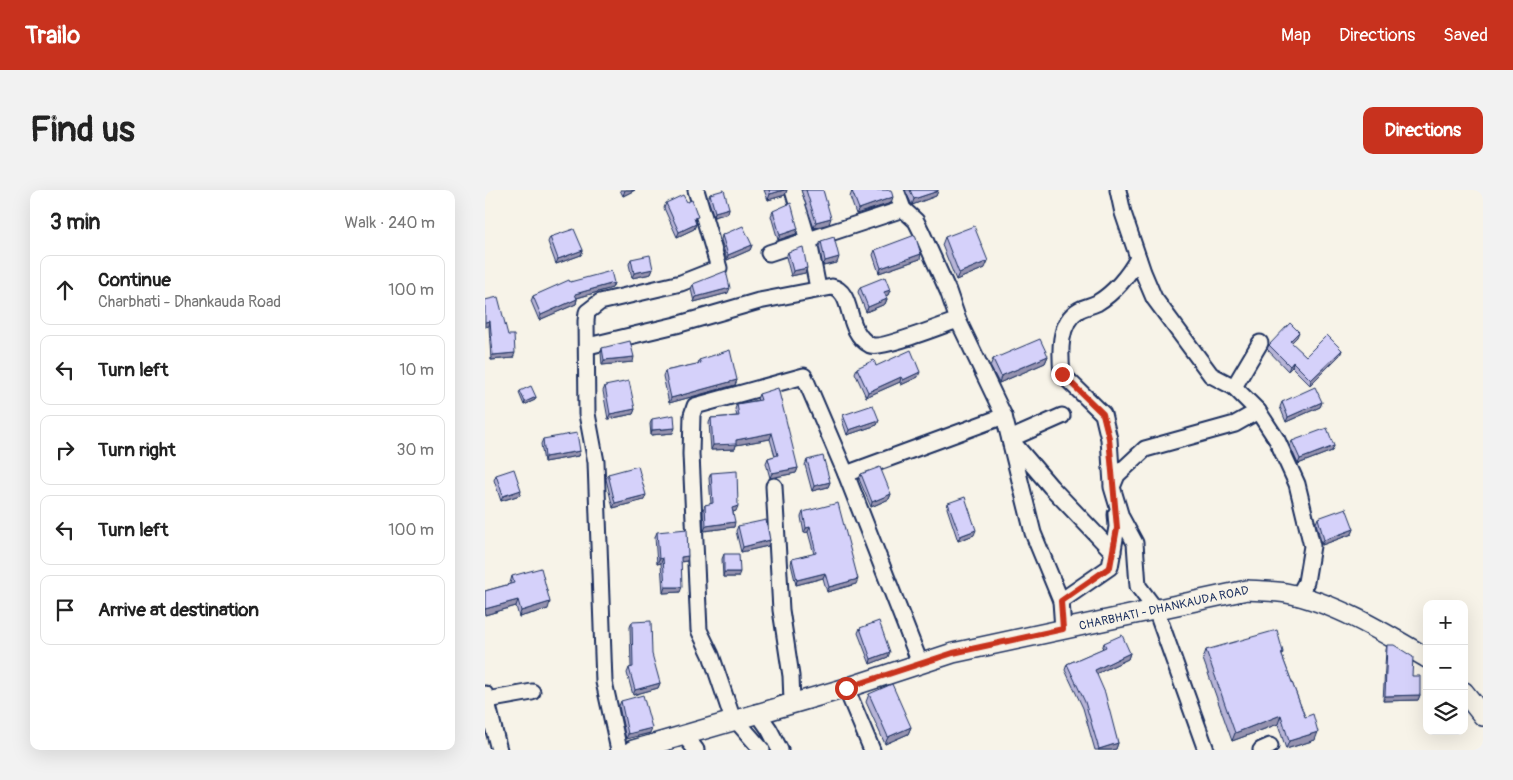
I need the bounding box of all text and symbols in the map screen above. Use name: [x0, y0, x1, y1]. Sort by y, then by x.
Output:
text: Trailo: [25, 21, 80, 50]
text: Map: [1281, 24, 1311, 47]
text: Directions: [1339, 24, 1415, 47]
text: Saved: [1443, 24, 1488, 47]
button: Directions: [1363, 107, 1483, 154]
text: Find us: [30, 108, 135, 152]
text: 3 min: [50, 209, 100, 236]
text: Walk · 240 m: [344, 213, 435, 233]
text: Continue: [98, 268, 171, 292]
icon: ahead: [51, 276, 79, 304]
text: 100 m: [388, 280, 434, 300]
text: Charbhati - Dhankauda Road: [98, 292, 281, 312]
icon: left: [51, 356, 79, 384]
text: Turn left: [98, 358, 168, 382]
text: 10 m: [399, 360, 434, 380]
route end: [1051, 363, 1074, 386]
icon: right: [51, 436, 79, 464]
text: Turn right: [98, 438, 176, 462]
text: 30 m: [396, 440, 434, 460]
icon: left: [51, 516, 79, 544]
text: Turn left: [98, 518, 168, 542]
text: 100 m: [388, 520, 434, 540]
street label: CHARBHATI - DHANKAUDA ROAD: [1077, 582, 1251, 633]
icon: arrive: [51, 596, 79, 624]
text: Arrive at destination: [98, 598, 259, 622]
map controls: [1423, 600, 1468, 735]
button: +: [1423, 600, 1468, 645]
button: −: [1423, 645, 1468, 690]
route start: [835, 677, 858, 700]
button: layers: [1423, 690, 1468, 735]

